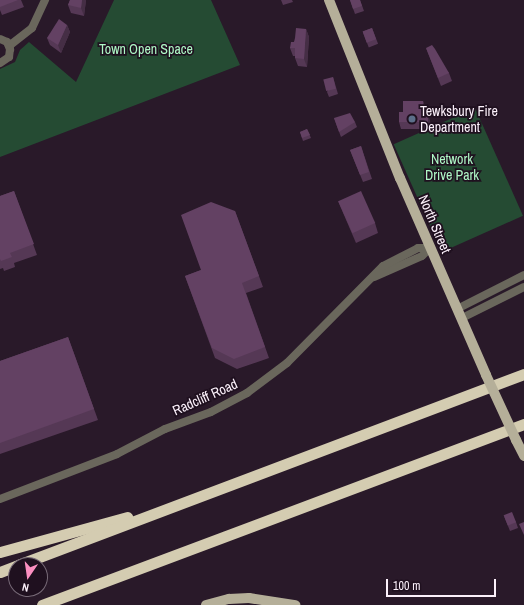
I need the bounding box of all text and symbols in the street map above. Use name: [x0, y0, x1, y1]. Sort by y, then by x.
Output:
park label: Town Open Space: [99, 41, 193, 57]
place label: Tewksbury Fire Department: [420, 103, 498, 136]
marker: Tewksbury Fire Department: [407, 114, 417, 124]
park label: Network Drive Park: [425, 151, 479, 184]
street label: North Street: [415, 192, 455, 256]
street label: Radcliff Road: [170, 375, 240, 419]
north arrow: [8, 557, 48, 597]
scale bar: [388, 571, 498, 597]
text: 100 m: [393, 578, 420, 594]
text: N: [21, 580, 30, 595]

